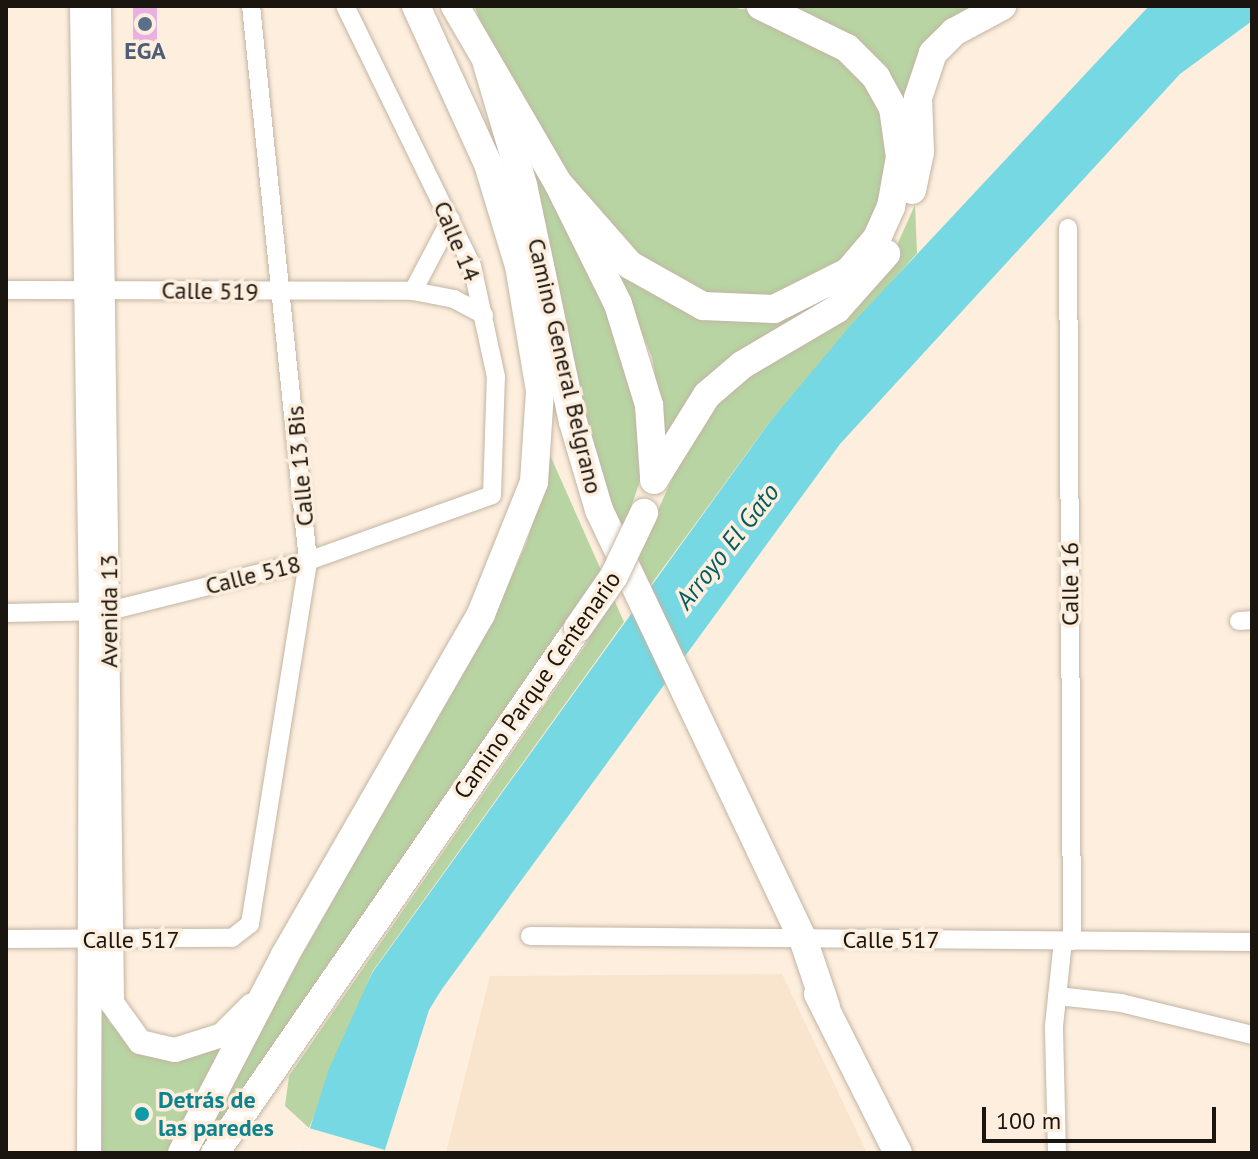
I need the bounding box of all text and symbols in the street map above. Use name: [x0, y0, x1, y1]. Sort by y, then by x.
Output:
marker: EGA: [136, 15, 154, 33]
place label: EGA: [124, 37, 166, 65]
street label: Calle 14: [427, 197, 487, 285]
street label: Camino General Belgrano: [522, 235, 608, 497]
street label: Calle 519: [161, 276, 259, 306]
street label: Calle 13 Bis: [280, 405, 320, 527]
water label: Arroyo El Gato: [668, 477, 786, 615]
street label: Calle 16: [1056, 542, 1084, 626]
street label: Calle 518: [202, 549, 304, 601]
street label: Avenida 13: [95, 554, 123, 668]
street label: Camino Parque Centenario: [447, 566, 627, 804]
street label: Calle 517: [82, 926, 180, 954]
street label: Calle 517: [842, 926, 940, 954]
place label: Detrás de las paredes: [158, 1086, 274, 1142]
scale bar: [986, 1091, 1220, 1141]
marker: Detrás de las paredes: [133, 1105, 151, 1123]
text: 100 m: [996, 1105, 1061, 1136]

